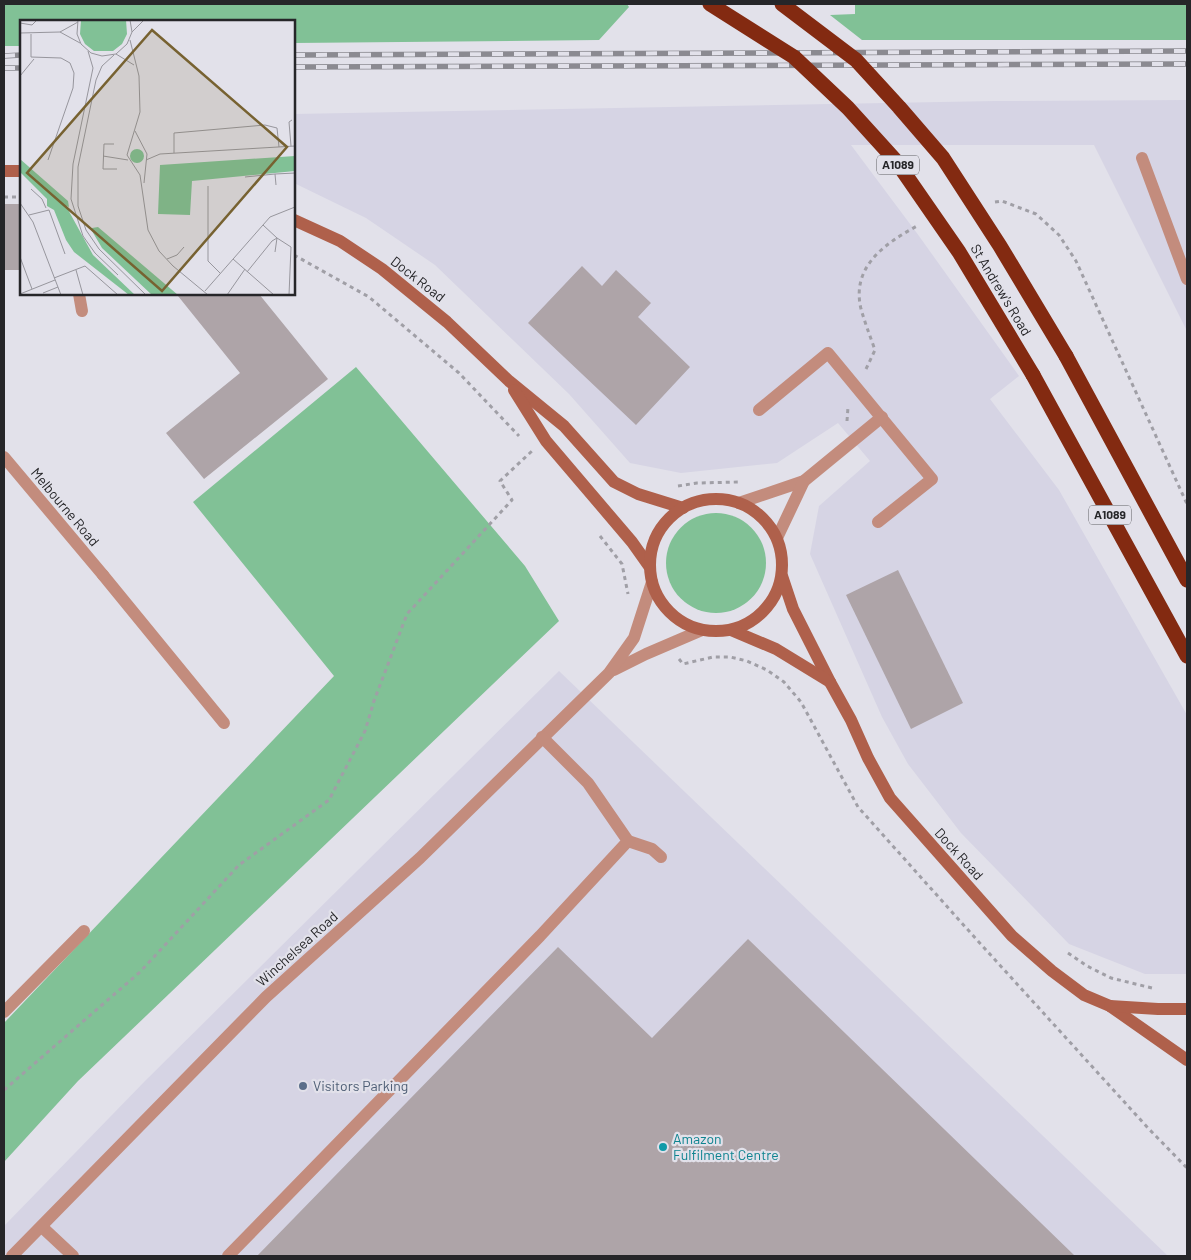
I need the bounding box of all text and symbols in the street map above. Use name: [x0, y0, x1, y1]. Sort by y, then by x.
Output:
inset map: [20, 20, 295, 295]
road number: A1089: [877, 156, 919, 174]
street label: St Andrew's Road: [967, 241, 1036, 339]
street label: Dock Road: [388, 252, 449, 305]
street label: Melbourne Road: [28, 464, 103, 549]
road number: A1089: [1089, 506, 1131, 524]
street label: Dock Road: [932, 824, 987, 883]
street label: Winchelsea Road: [252, 908, 341, 990]
place label: Visitors Parking: [313, 1077, 408, 1094]
marker: Visitors Parking: [297, 1080, 309, 1092]
place label: Amazon Fulfilment Centre: [673, 1130, 779, 1163]
marker: Amazon Fulfilment Centre: [657, 1141, 669, 1153]

